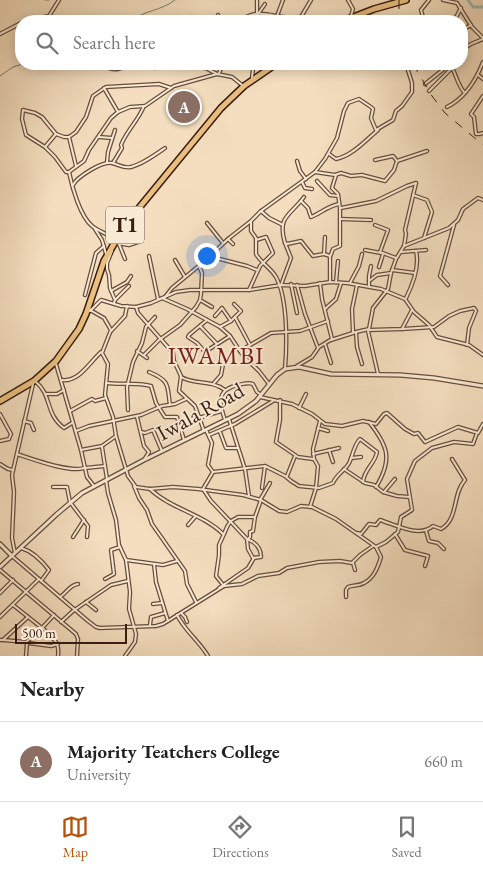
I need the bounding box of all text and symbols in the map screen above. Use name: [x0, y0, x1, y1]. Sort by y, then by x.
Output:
search box: [15, 15, 468, 70]
icon: search: [33, 29, 61, 57]
text: Search here: [73, 30, 155, 55]
pin: A: [168, 88, 200, 126]
road number: T1: [106, 206, 144, 244]
your location: [194, 243, 220, 269]
district label: IWAMBI: [167, 339, 265, 371]
street label: Iwala Road: [151, 375, 250, 447]
scale bar: [15, 621, 128, 644]
text: 500 m: [22, 624, 56, 642]
text: Nearby: [20, 675, 84, 702]
text: Majority Teatchers College: [67, 739, 280, 764]
text: A: [30, 751, 42, 772]
text: 660 m: [424, 751, 463, 772]
text: University: [67, 764, 131, 785]
tab: Map: [61, 813, 89, 861]
tab: Directions: [212, 813, 269, 861]
tab: Saved: [392, 813, 422, 861]

